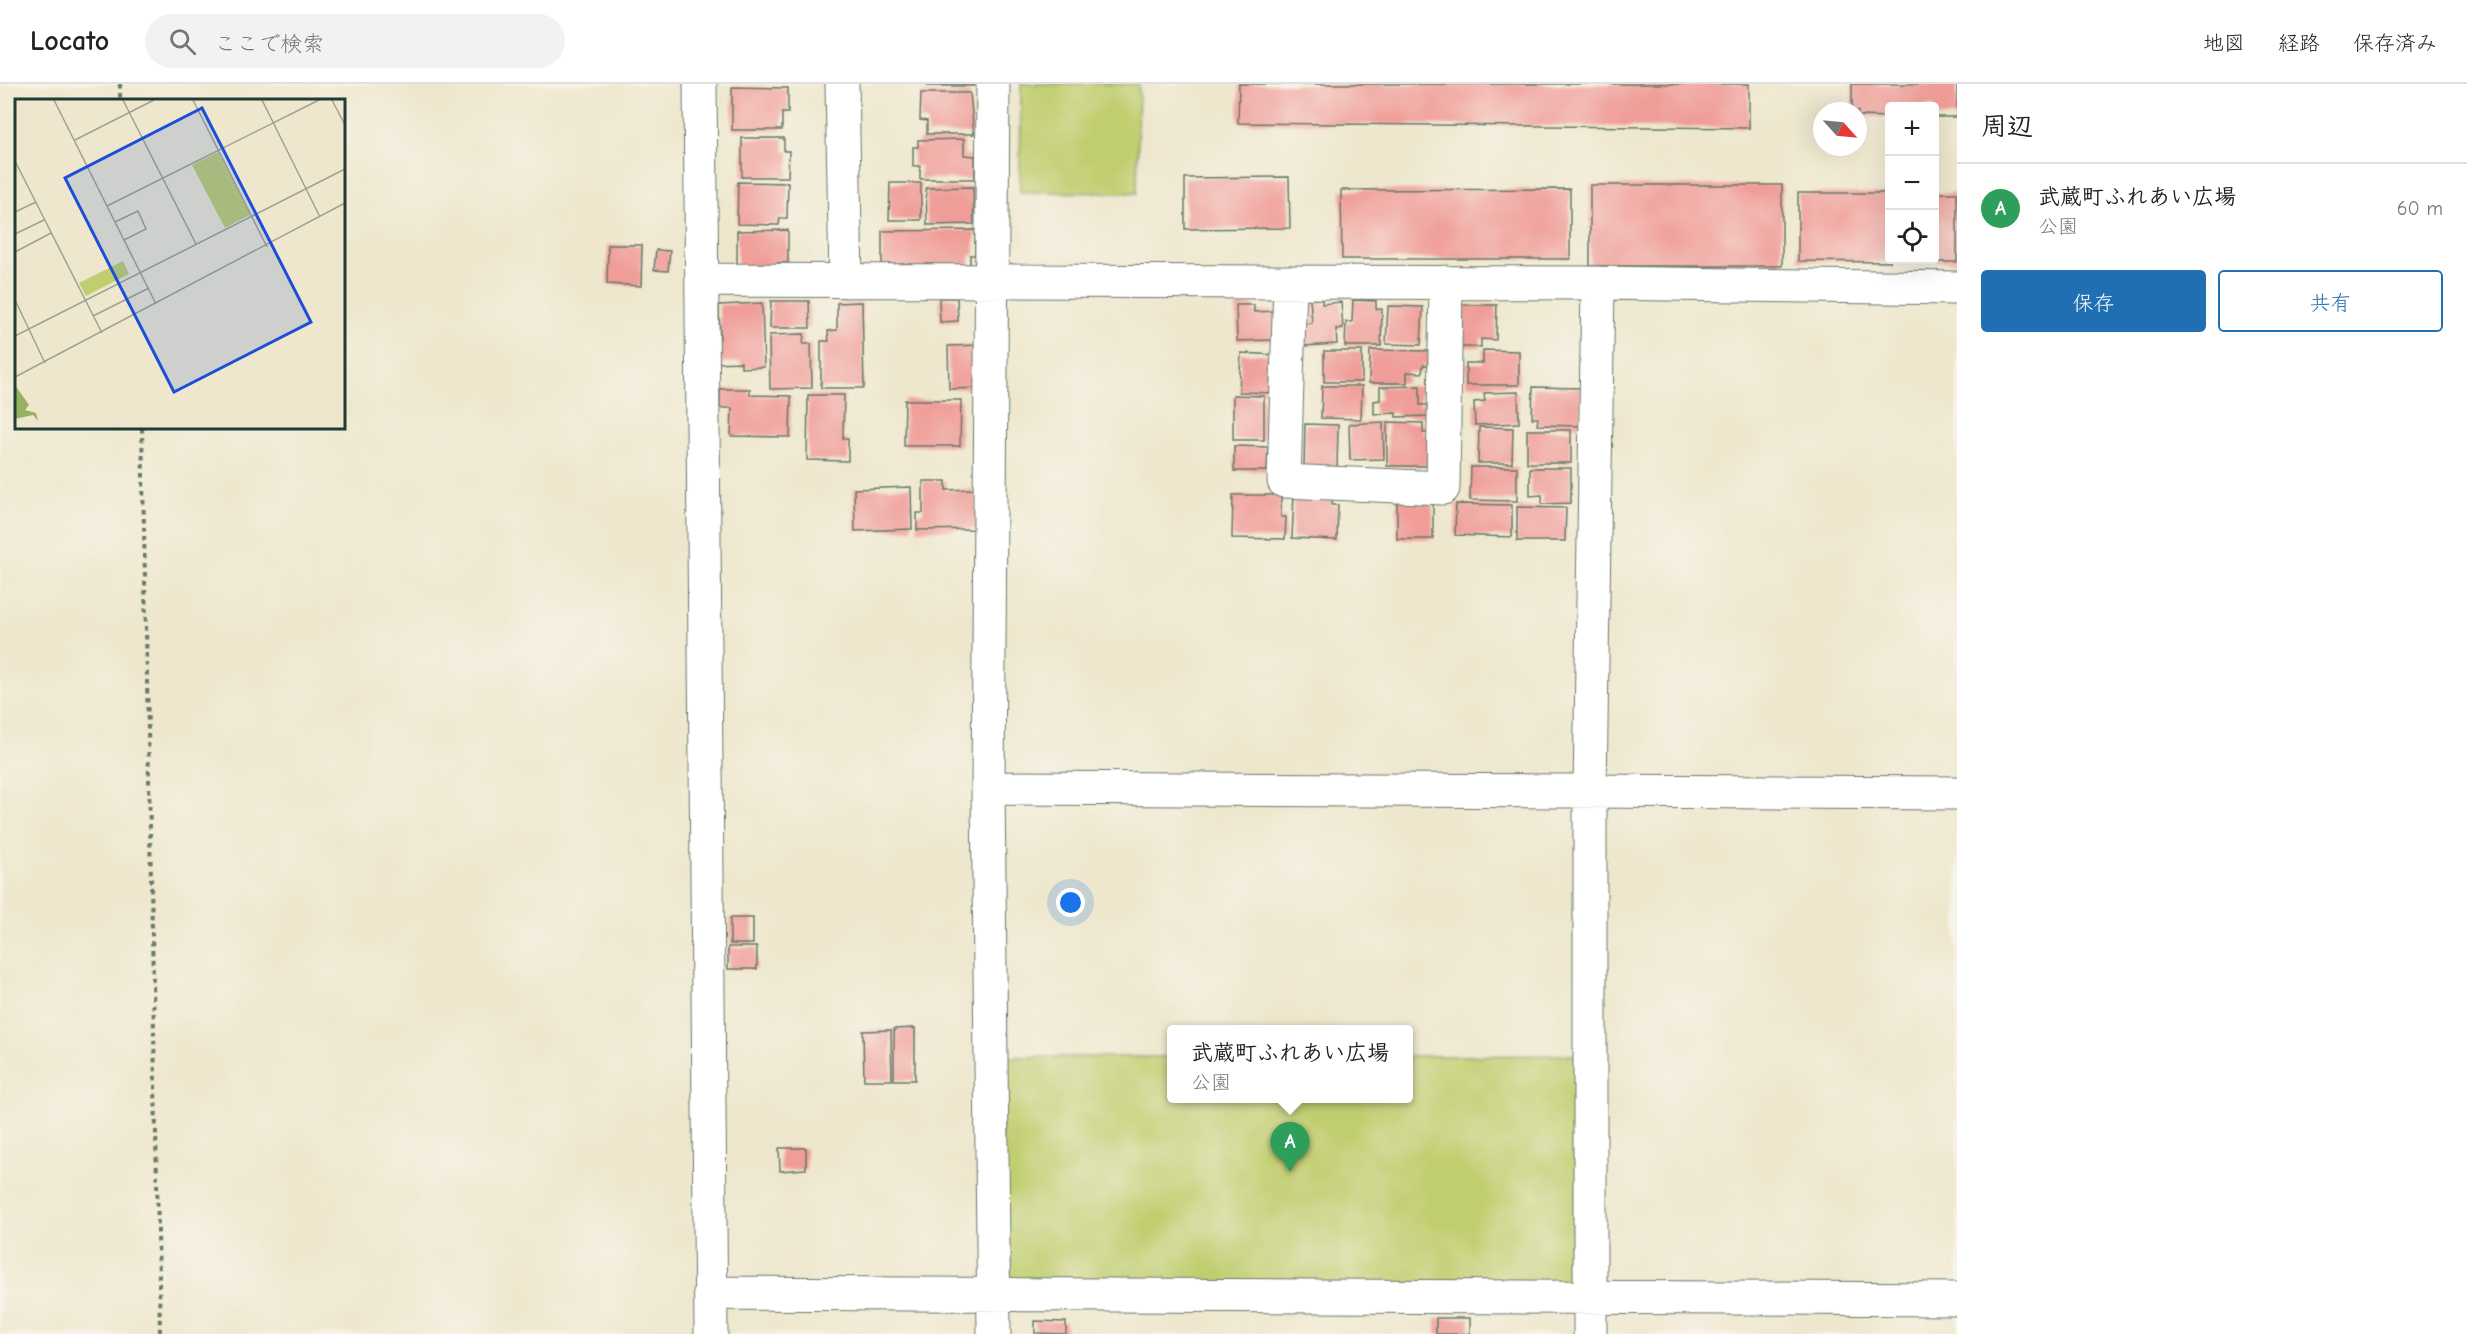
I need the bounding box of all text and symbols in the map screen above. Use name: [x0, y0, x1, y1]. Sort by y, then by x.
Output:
search box: [145, 14, 565, 68]
text: Locato: [30, 25, 109, 57]
icon: search: [166, 25, 199, 58]
text: ここで検索: [214, 31, 324, 57]
text: 地図: [2203, 31, 2245, 55]
text: 経路: [2278, 31, 2320, 55]
text: 保存済み: [2353, 31, 2437, 55]
inset map: [15, 99, 345, 429]
north arrow: [1813, 102, 1867, 156]
map controls: [1885, 102, 1939, 264]
button: +: [1885, 102, 1939, 156]
text: 周辺: [1981, 112, 2033, 142]
button: −: [1885, 156, 1939, 210]
text: 武蔵町ふれあい広場: [2038, 184, 2236, 210]
text: A: [1995, 197, 2006, 220]
text: 60 m: [2397, 197, 2443, 220]
button: locate: [1885, 210, 1939, 264]
text: 公園: [2038, 215, 2078, 238]
button: 保存: [1981, 270, 2206, 332]
button: 共有: [2218, 270, 2443, 332]
your location: [1056, 888, 1085, 917]
popup: [1167, 1025, 1413, 1103]
text: 武蔵町ふれあい広場: [1191, 1040, 1389, 1066]
text: 公園: [1191, 1071, 1231, 1094]
pin: A: [1270, 1122, 1310, 1172]

